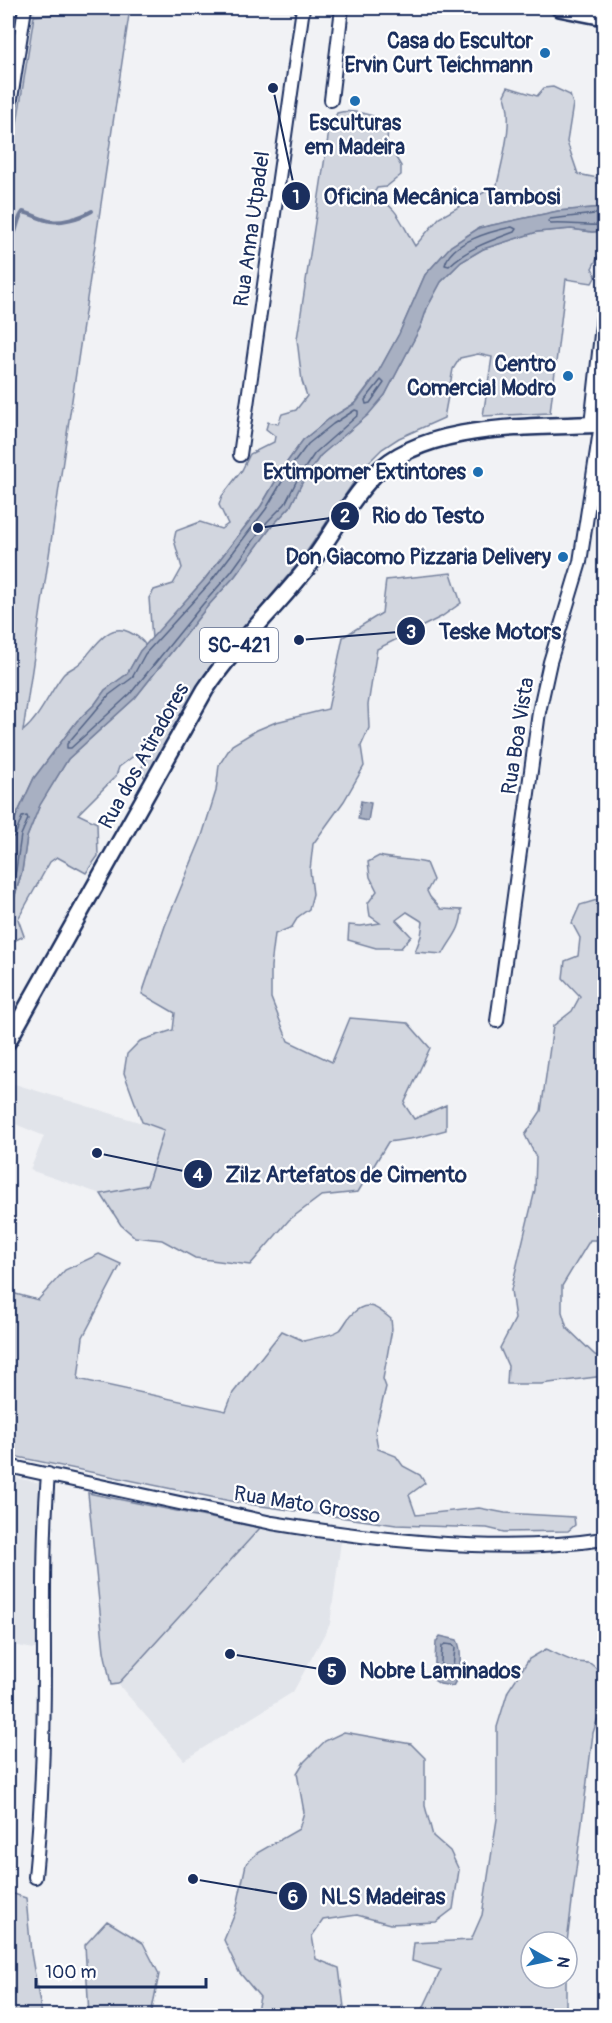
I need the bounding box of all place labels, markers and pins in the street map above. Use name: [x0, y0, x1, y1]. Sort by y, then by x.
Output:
place label: Casa do Escultor Ervin Curt Teichmann: [345, 28, 533, 79]
marker: Casa do Escultor Ervin Curt Teichmann: [538, 46, 552, 60]
marker: Esculturas em Madeira: [348, 94, 362, 108]
place label: Esculturas em Madeira: [304, 110, 405, 161]
callout: Oficina Mecânica Tambosi: [281, 176, 572, 216]
place label: Centro Comercial Modro: [407, 351, 557, 402]
marker: Centro Comercial Modro: [561, 369, 575, 383]
place label: Extimpomer Extintores: [263, 459, 467, 486]
marker: Extimpomer Extintores: [471, 465, 485, 479]
callout: Rio do Testo: [330, 496, 496, 536]
place label: Don Giacomo Pizzaria Delivery: [285, 544, 551, 571]
marker: Don Giacomo Pizzaria Delivery: [556, 550, 570, 564]
callout: Teske Motors: [396, 611, 573, 651]
callout: Zilz Artefatos de Cimento: [183, 1154, 478, 1194]
callout: Nobre Laminados: [317, 1651, 532, 1691]
callout: NLS Madeiras: [278, 1876, 457, 1916]

